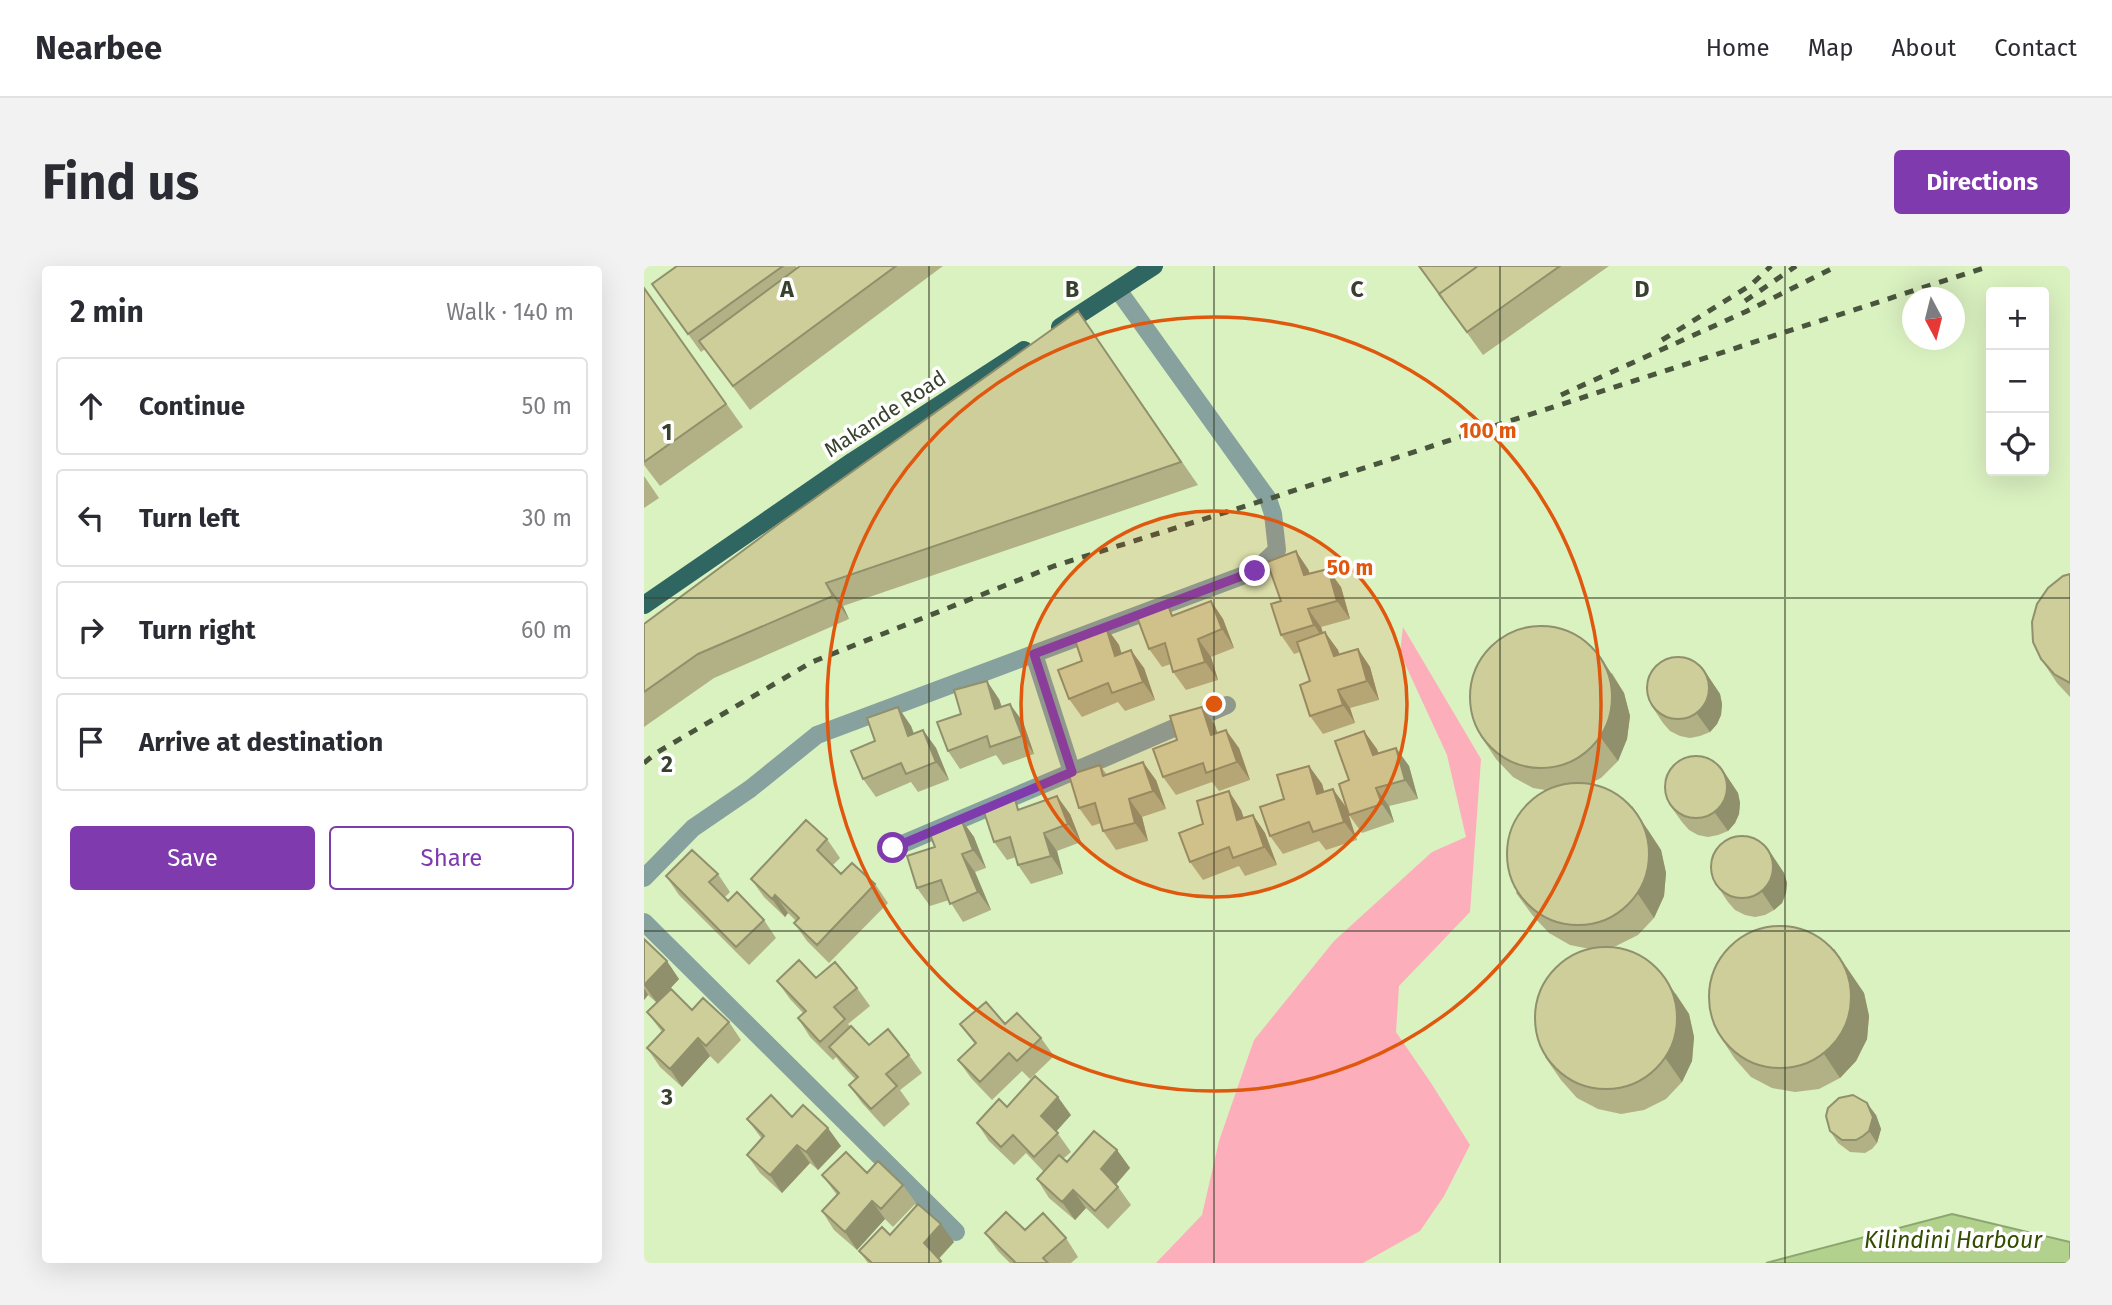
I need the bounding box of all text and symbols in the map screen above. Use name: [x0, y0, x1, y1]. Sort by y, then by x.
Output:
text: Nearbee: [35, 28, 162, 68]
text: Home: [1706, 34, 1770, 62]
text: Map: [1808, 34, 1854, 62]
text: About: [1892, 34, 1956, 62]
text: Contact: [1994, 34, 2077, 62]
button: Directions: [1894, 150, 2070, 214]
text: Find us: [42, 153, 199, 212]
text: A: [779, 275, 794, 303]
text: B: [1065, 275, 1079, 303]
text: C: [1350, 275, 1364, 303]
text: D: [1635, 275, 1650, 303]
north arrow: [1902, 287, 1965, 350]
map controls: [1986, 287, 2049, 476]
button: +: [1986, 287, 2049, 350]
text: 2 min: [70, 294, 144, 330]
text: Walk · 140 m: [446, 298, 574, 326]
button: −: [1986, 350, 2049, 413]
street label: Makande Road: [819, 365, 951, 463]
icon: ahead: [72, 387, 110, 425]
text: Continue: [139, 391, 245, 422]
text: 50 m: [522, 392, 572, 420]
button: locate: [1986, 413, 2049, 476]
text: 1: [662, 418, 672, 446]
text: 100 m: [1459, 418, 1517, 444]
icon: left: [72, 499, 110, 537]
text: Turn left: [139, 503, 240, 534]
text: 30 m: [522, 504, 572, 532]
route end: [1239, 555, 1270, 586]
text: 50 m: [1327, 555, 1373, 581]
icon: right: [72, 611, 110, 649]
text: Turn right: [139, 615, 256, 646]
text: 60 m: [521, 616, 572, 644]
centre of rings: [1202, 692, 1226, 716]
icon: arrive: [72, 723, 110, 761]
text: Arrive at destination: [139, 727, 383, 758]
text: 2: [661, 750, 673, 778]
button: Save: [70, 826, 315, 890]
button: Share: [329, 826, 574, 890]
route start: [877, 832, 908, 863]
text: 3: [660, 1083, 673, 1111]
water label: Kilindini Harbour: [1864, 1226, 2043, 1254]

